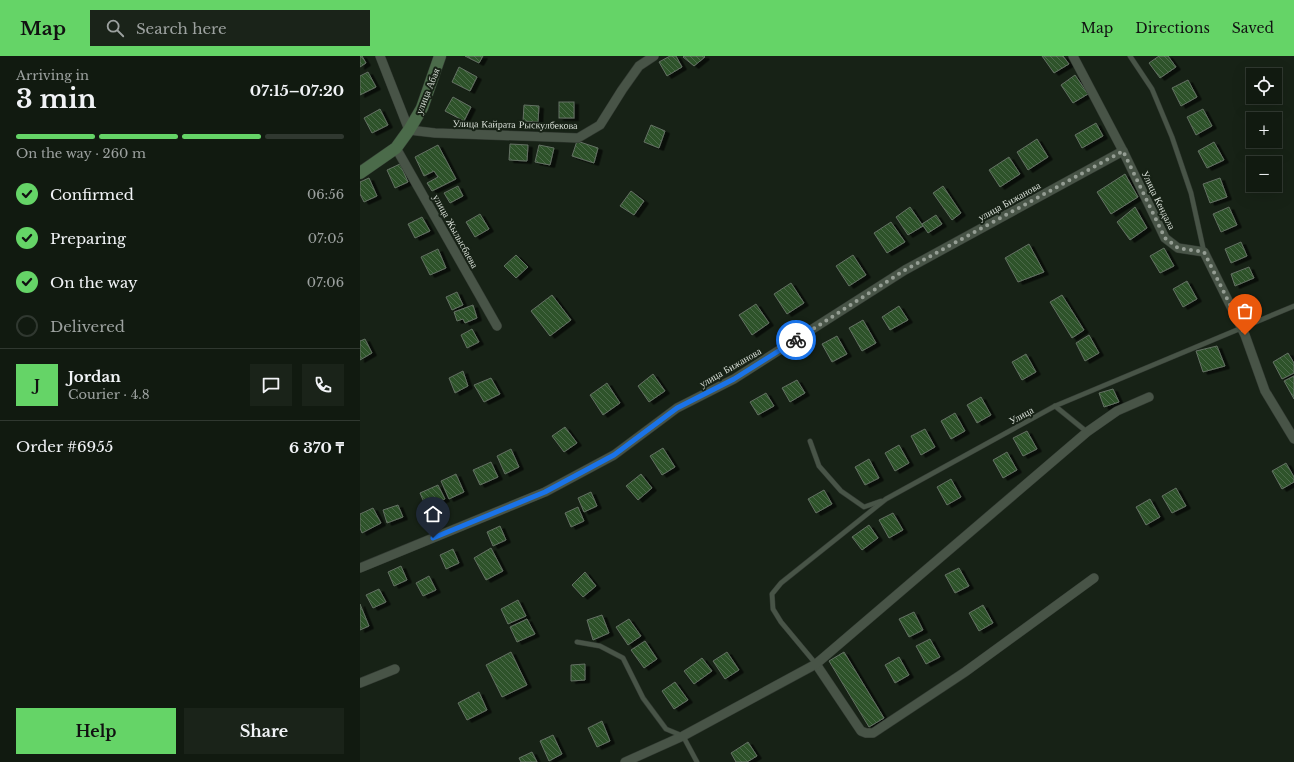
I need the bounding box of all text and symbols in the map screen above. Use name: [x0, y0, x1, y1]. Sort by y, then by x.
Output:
search box: [90, 10, 370, 46]
text: Map: [20, 17, 66, 40]
icon: search: [104, 17, 126, 39]
text: Search here: [136, 19, 227, 38]
text: Map: [1081, 19, 1113, 37]
text: Directions: [1135, 19, 1210, 37]
text: Saved: [1232, 19, 1274, 37]
street label: улица Абая: [412, 66, 443, 116]
text: Arriving in: [16, 67, 89, 84]
map controls: [1246, 68, 1282, 192]
button: locate: [1246, 68, 1282, 104]
text: 07:15–07:20: [250, 81, 344, 100]
text: 3 min: [16, 83, 97, 115]
button: +: [1246, 112, 1282, 148]
street label: Улица Кайрата Рыскулбекова: [452, 117, 578, 132]
text: On the way · 260 m: [16, 145, 146, 162]
button: −: [1246, 156, 1282, 192]
street label: Улица Кендала: [1139, 169, 1179, 232]
street label: улица Бижанова: [976, 179, 1043, 224]
icon: check: [16, 183, 38, 205]
text: Confirmed: [50, 185, 134, 204]
text: 06:56: [307, 186, 344, 203]
street label: улица Жылысбаева: [430, 192, 482, 271]
icon: check: [16, 227, 38, 249]
text: Preparing: [50, 229, 126, 248]
text: 07:05: [308, 230, 344, 247]
icon: check: [16, 271, 38, 293]
text: On the way: [50, 273, 138, 292]
text: 07:06: [307, 274, 344, 291]
pin: [1228, 294, 1262, 335]
icon: bag: [1234, 300, 1256, 322]
text: Delivered: [50, 317, 125, 336]
courier: [776, 320, 816, 360]
icon: bike: [785, 329, 807, 351]
street label: улица Бижанова: [697, 344, 764, 390]
button: chat: [250, 364, 292, 406]
button: phone: [302, 364, 344, 406]
text: Jordan: [68, 367, 121, 386]
text: J: [34, 375, 40, 394]
text: Courier · 4.8: [68, 386, 150, 403]
street label: Улица: [1007, 403, 1036, 427]
text: Order #6955: [16, 437, 113, 456]
text: 6 370 ₸: [289, 438, 344, 457]
pin: [416, 497, 450, 538]
icon: home: [422, 503, 444, 525]
button: Help: [16, 708, 176, 754]
button: Share: [184, 708, 344, 754]

